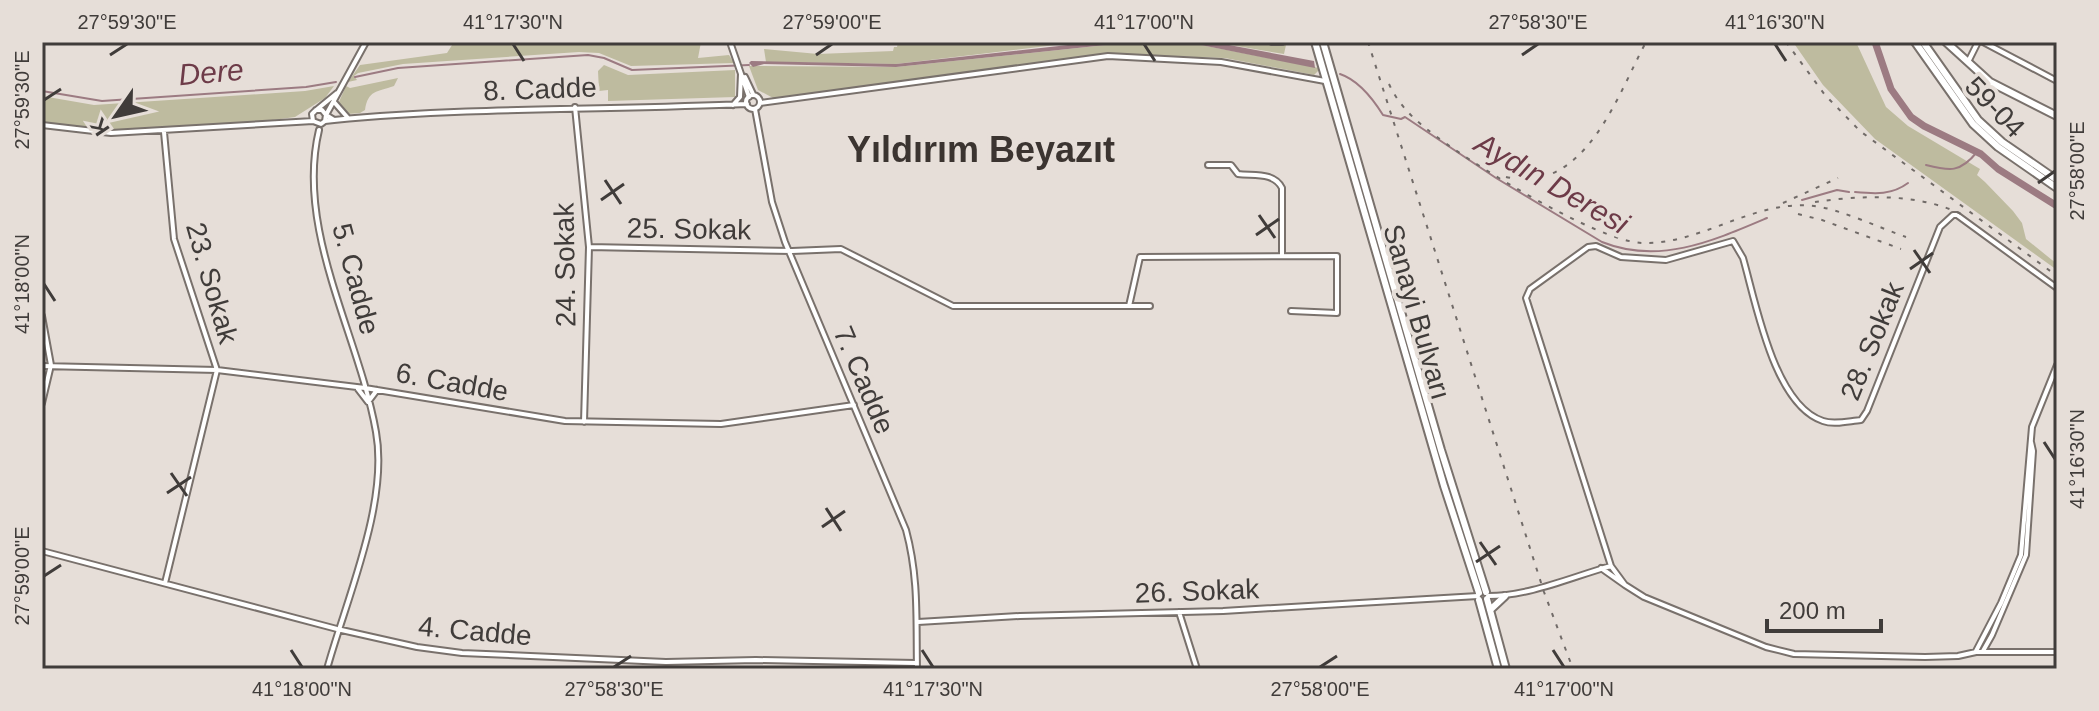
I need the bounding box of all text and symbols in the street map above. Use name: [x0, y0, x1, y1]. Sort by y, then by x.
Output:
text: 27°59'30"E: [78, 11, 177, 33]
text: 41°17'30"N: [463, 11, 563, 33]
text: 27°59'00"E: [783, 11, 882, 33]
text: 41°17'00"N: [1094, 11, 1194, 33]
text: 27°58'30"E: [1489, 11, 1588, 33]
text: 41°16'30"N: [1725, 11, 1825, 33]
text: 27°59'30"E: [11, 51, 33, 150]
water label: Dere: [177, 53, 245, 91]
street label: 59-04: [1959, 70, 2031, 144]
street label: 8. Cadde: [483, 72, 597, 106]
north arrow: [76, 76, 156, 156]
text: K: [85, 113, 115, 140]
text: 27°58'00"E: [2066, 122, 2088, 221]
water label: Aydın Deresi: [1468, 125, 1636, 241]
district label: Yıldırım Beyazıt: [847, 129, 1115, 170]
street label: 24. Sokak: [548, 201, 582, 328]
street label: 25. Sokak: [626, 212, 753, 246]
street label: 23. Sokak: [180, 219, 244, 348]
street label: 5. Cadde: [326, 220, 386, 338]
street label: Sanayi Bulvarı: [1377, 221, 1457, 403]
text: 41°18'00"N: [11, 234, 33, 334]
street label: 28. Sokak: [1834, 277, 1910, 405]
street label: 7. Cadde: [828, 322, 900, 438]
street label: 6. Cadde: [393, 357, 511, 407]
text: 41°16'30"N: [2066, 409, 2088, 509]
text: 27°59'00"E: [11, 527, 33, 626]
street label: 26. Sokak: [1134, 573, 1261, 609]
scale bar: [1767, 583, 1881, 633]
text: 200 m: [1779, 597, 1846, 624]
street label: 4. Cadde: [417, 611, 533, 651]
text: 41°18'00"N: [252, 678, 352, 700]
text: 27°58'30"E: [565, 678, 664, 700]
text: 41°17'30"N: [883, 678, 983, 700]
text: 27°58'00"E: [1271, 678, 1370, 700]
text: 41°17'00"N: [1514, 678, 1614, 700]

